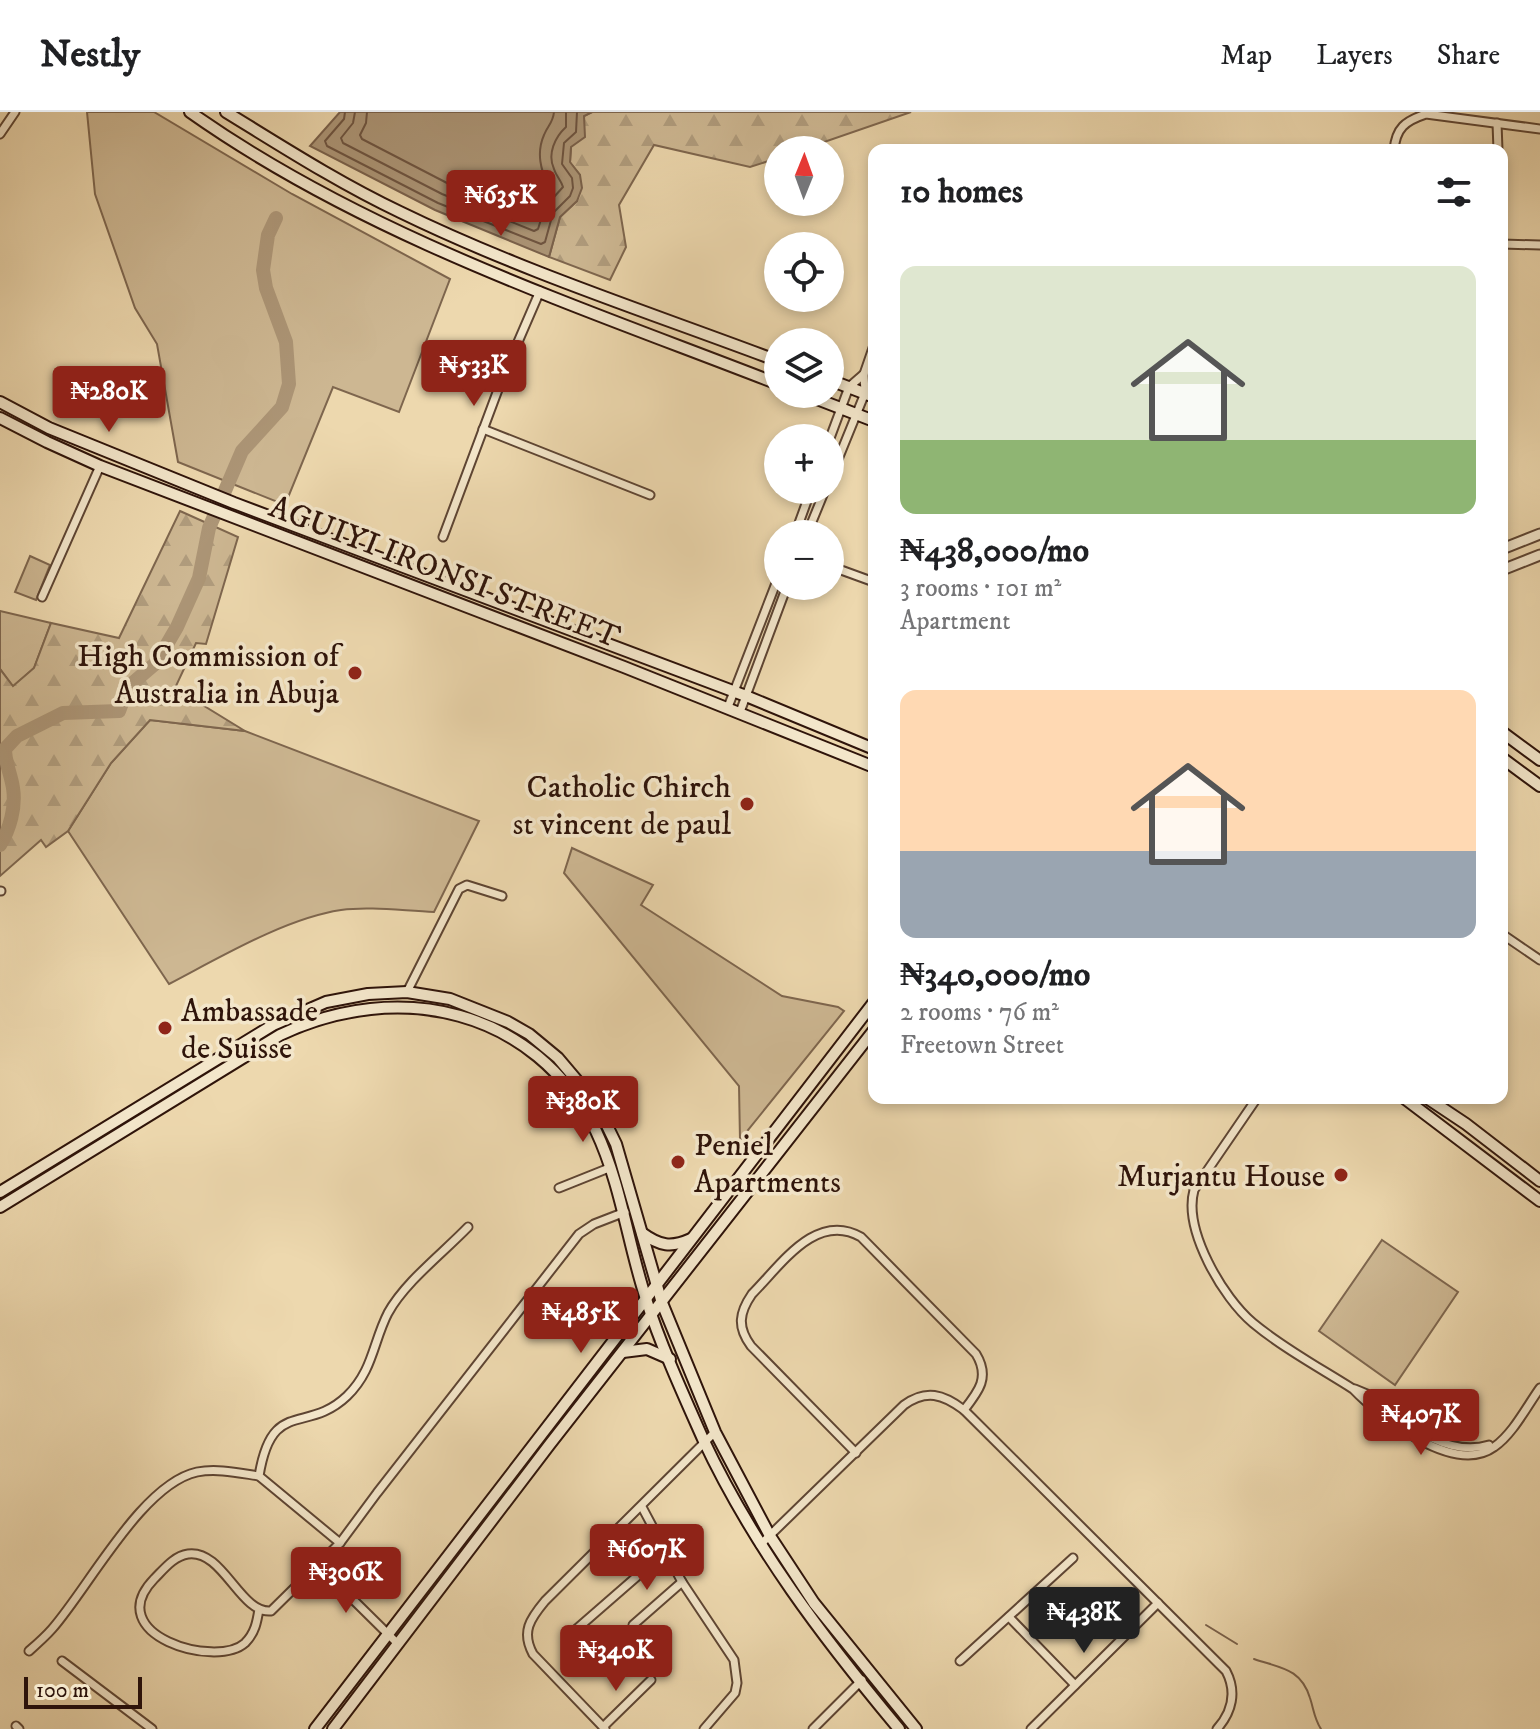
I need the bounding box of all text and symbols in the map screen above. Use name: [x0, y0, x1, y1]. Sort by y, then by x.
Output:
text: Nestly: [40, 31, 140, 79]
text: Map: [1221, 38, 1272, 73]
text: Layers: [1316, 38, 1393, 73]
text: Share: [1437, 38, 1500, 73]
north arrow: [764, 136, 844, 216]
map controls: [764, 136, 844, 600]
pin: ₦635K: [445, 170, 557, 238]
icon: filters: [1432, 170, 1476, 214]
text: 10 homes: [900, 171, 1023, 213]
text: ₦635K: [464, 179, 538, 212]
button: locate: [764, 232, 844, 312]
icon: home: [1116, 318, 1260, 462]
button: layers: [764, 328, 844, 408]
pin: ₦533K: [418, 340, 530, 408]
text: ₦533K: [439, 349, 509, 382]
pin: ₦280K: [53, 366, 165, 434]
text: ₦280K: [71, 375, 147, 408]
button: +: [764, 424, 844, 504]
street label: AGUIYI IRONSI STREET: [263, 487, 625, 658]
button: −: [764, 520, 844, 600]
text: ₦438,000/mo: [900, 530, 1089, 572]
text: 3 rooms · 101 m²: [900, 572, 1061, 605]
text: Apartment: [900, 605, 1011, 638]
place label: High Commission of Australia in Abuja: [77, 637, 344, 714]
marker: High Commission of Australia in Abuja: [346, 664, 364, 682]
icon: home: [1116, 742, 1260, 886]
place label: Catholic Chirch st vincent de paul: [513, 768, 731, 845]
marker: Catholic Chirch st vincent de paul: [738, 795, 756, 813]
text: ₦340,000/mo: [900, 954, 1090, 996]
place label: Ambassade de Suisse: [181, 992, 318, 1069]
text: 2 rooms · 76 m²: [900, 996, 1059, 1029]
marker: Ambassade de Suisse: [156, 1019, 174, 1037]
text: Freetown Street: [900, 1029, 1064, 1062]
pin: ₦380K: [527, 1076, 639, 1144]
text: ₦380K: [546, 1085, 620, 1118]
place label: Peniel Apartments: [694, 1126, 841, 1203]
marker: Peniel Apartments: [669, 1153, 687, 1171]
place label: Murjantu House: [1117, 1157, 1325, 1197]
marker: Murjantu House: [1332, 1166, 1350, 1184]
pin: ₦485K: [525, 1287, 637, 1355]
text: ₦485K: [542, 1296, 620, 1329]
pin: ₦407K: [1365, 1389, 1477, 1457]
text: ₦407K: [1381, 1398, 1461, 1431]
pin: ₦607K: [591, 1524, 703, 1592]
text: ₦607K: [608, 1533, 686, 1566]
pin: ₦306K: [290, 1547, 402, 1615]
text: ₦306K: [309, 1556, 383, 1589]
pin: ₦438K: [1028, 1587, 1140, 1655]
text: ₦438K: [1047, 1596, 1121, 1629]
pin: ₦340K: [560, 1625, 672, 1693]
text: ₦340K: [578, 1634, 654, 1667]
scale bar: [24, 1673, 142, 1709]
text: 100 m: [36, 1677, 89, 1704]

